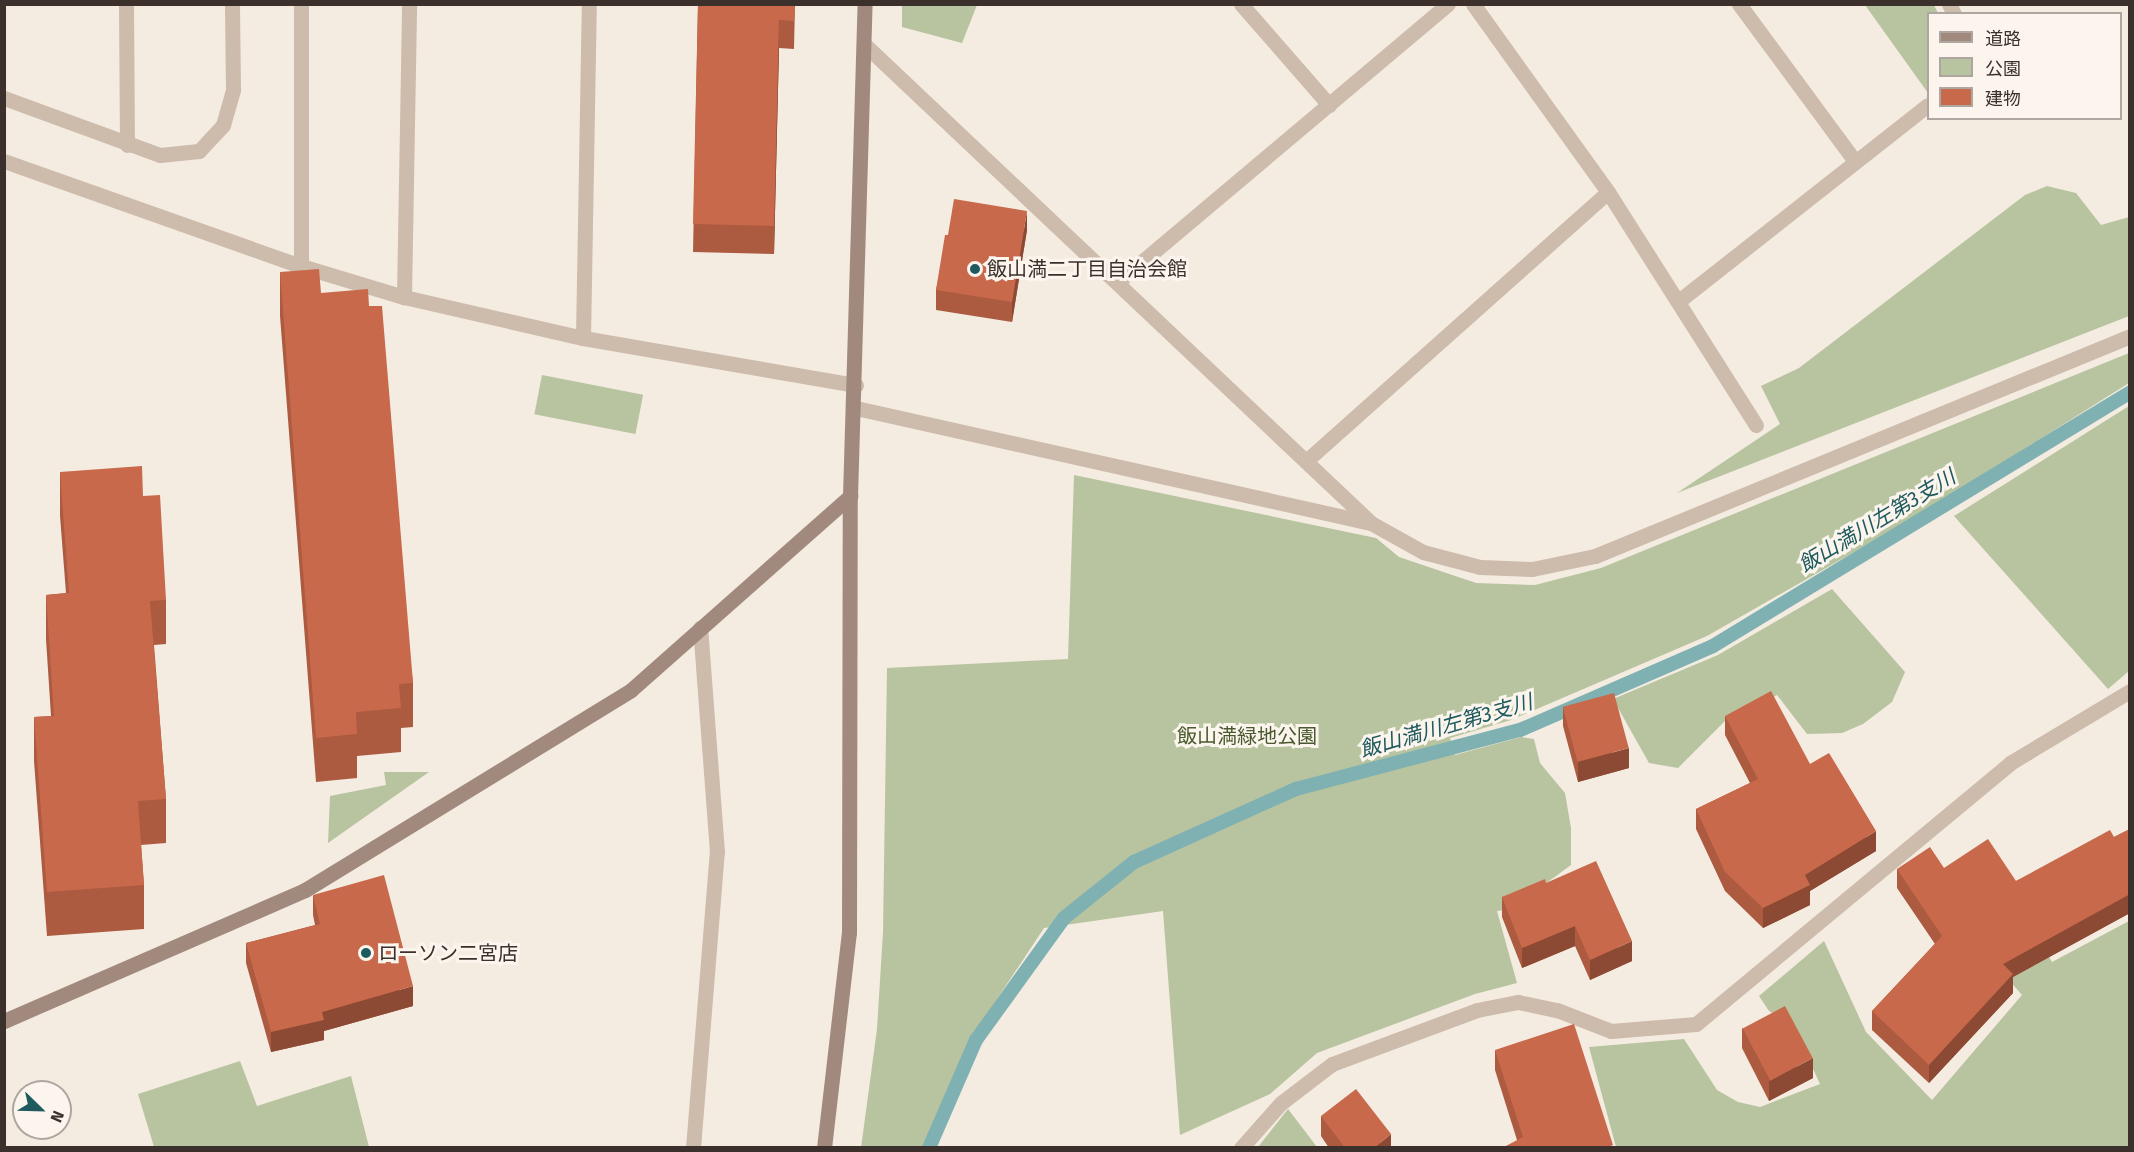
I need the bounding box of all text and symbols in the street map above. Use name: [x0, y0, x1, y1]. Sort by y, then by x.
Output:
legend: [1927, 12, 2122, 120]
text: 道路: [1985, 28, 2021, 50]
text: 公園: [1985, 58, 2021, 80]
text: 建物: [1985, 88, 2021, 110]
place label: 飯山満二丁目自治会館: [987, 257, 1187, 281]
marker: 飯山満二丁目自治会館: [968, 262, 982, 276]
water label: 飯山満川左第3支川: [1794, 464, 1960, 578]
water label: 飯山満川左第3支川: [1357, 689, 1535, 763]
park label: 飯山満緑地公園: [1177, 724, 1317, 748]
place label: ローソン二宮店: [378, 941, 518, 965]
marker: ローソン二宮店: [359, 946, 373, 960]
north arrow: [12, 1080, 72, 1140]
text: N: [46, 1108, 68, 1125]

